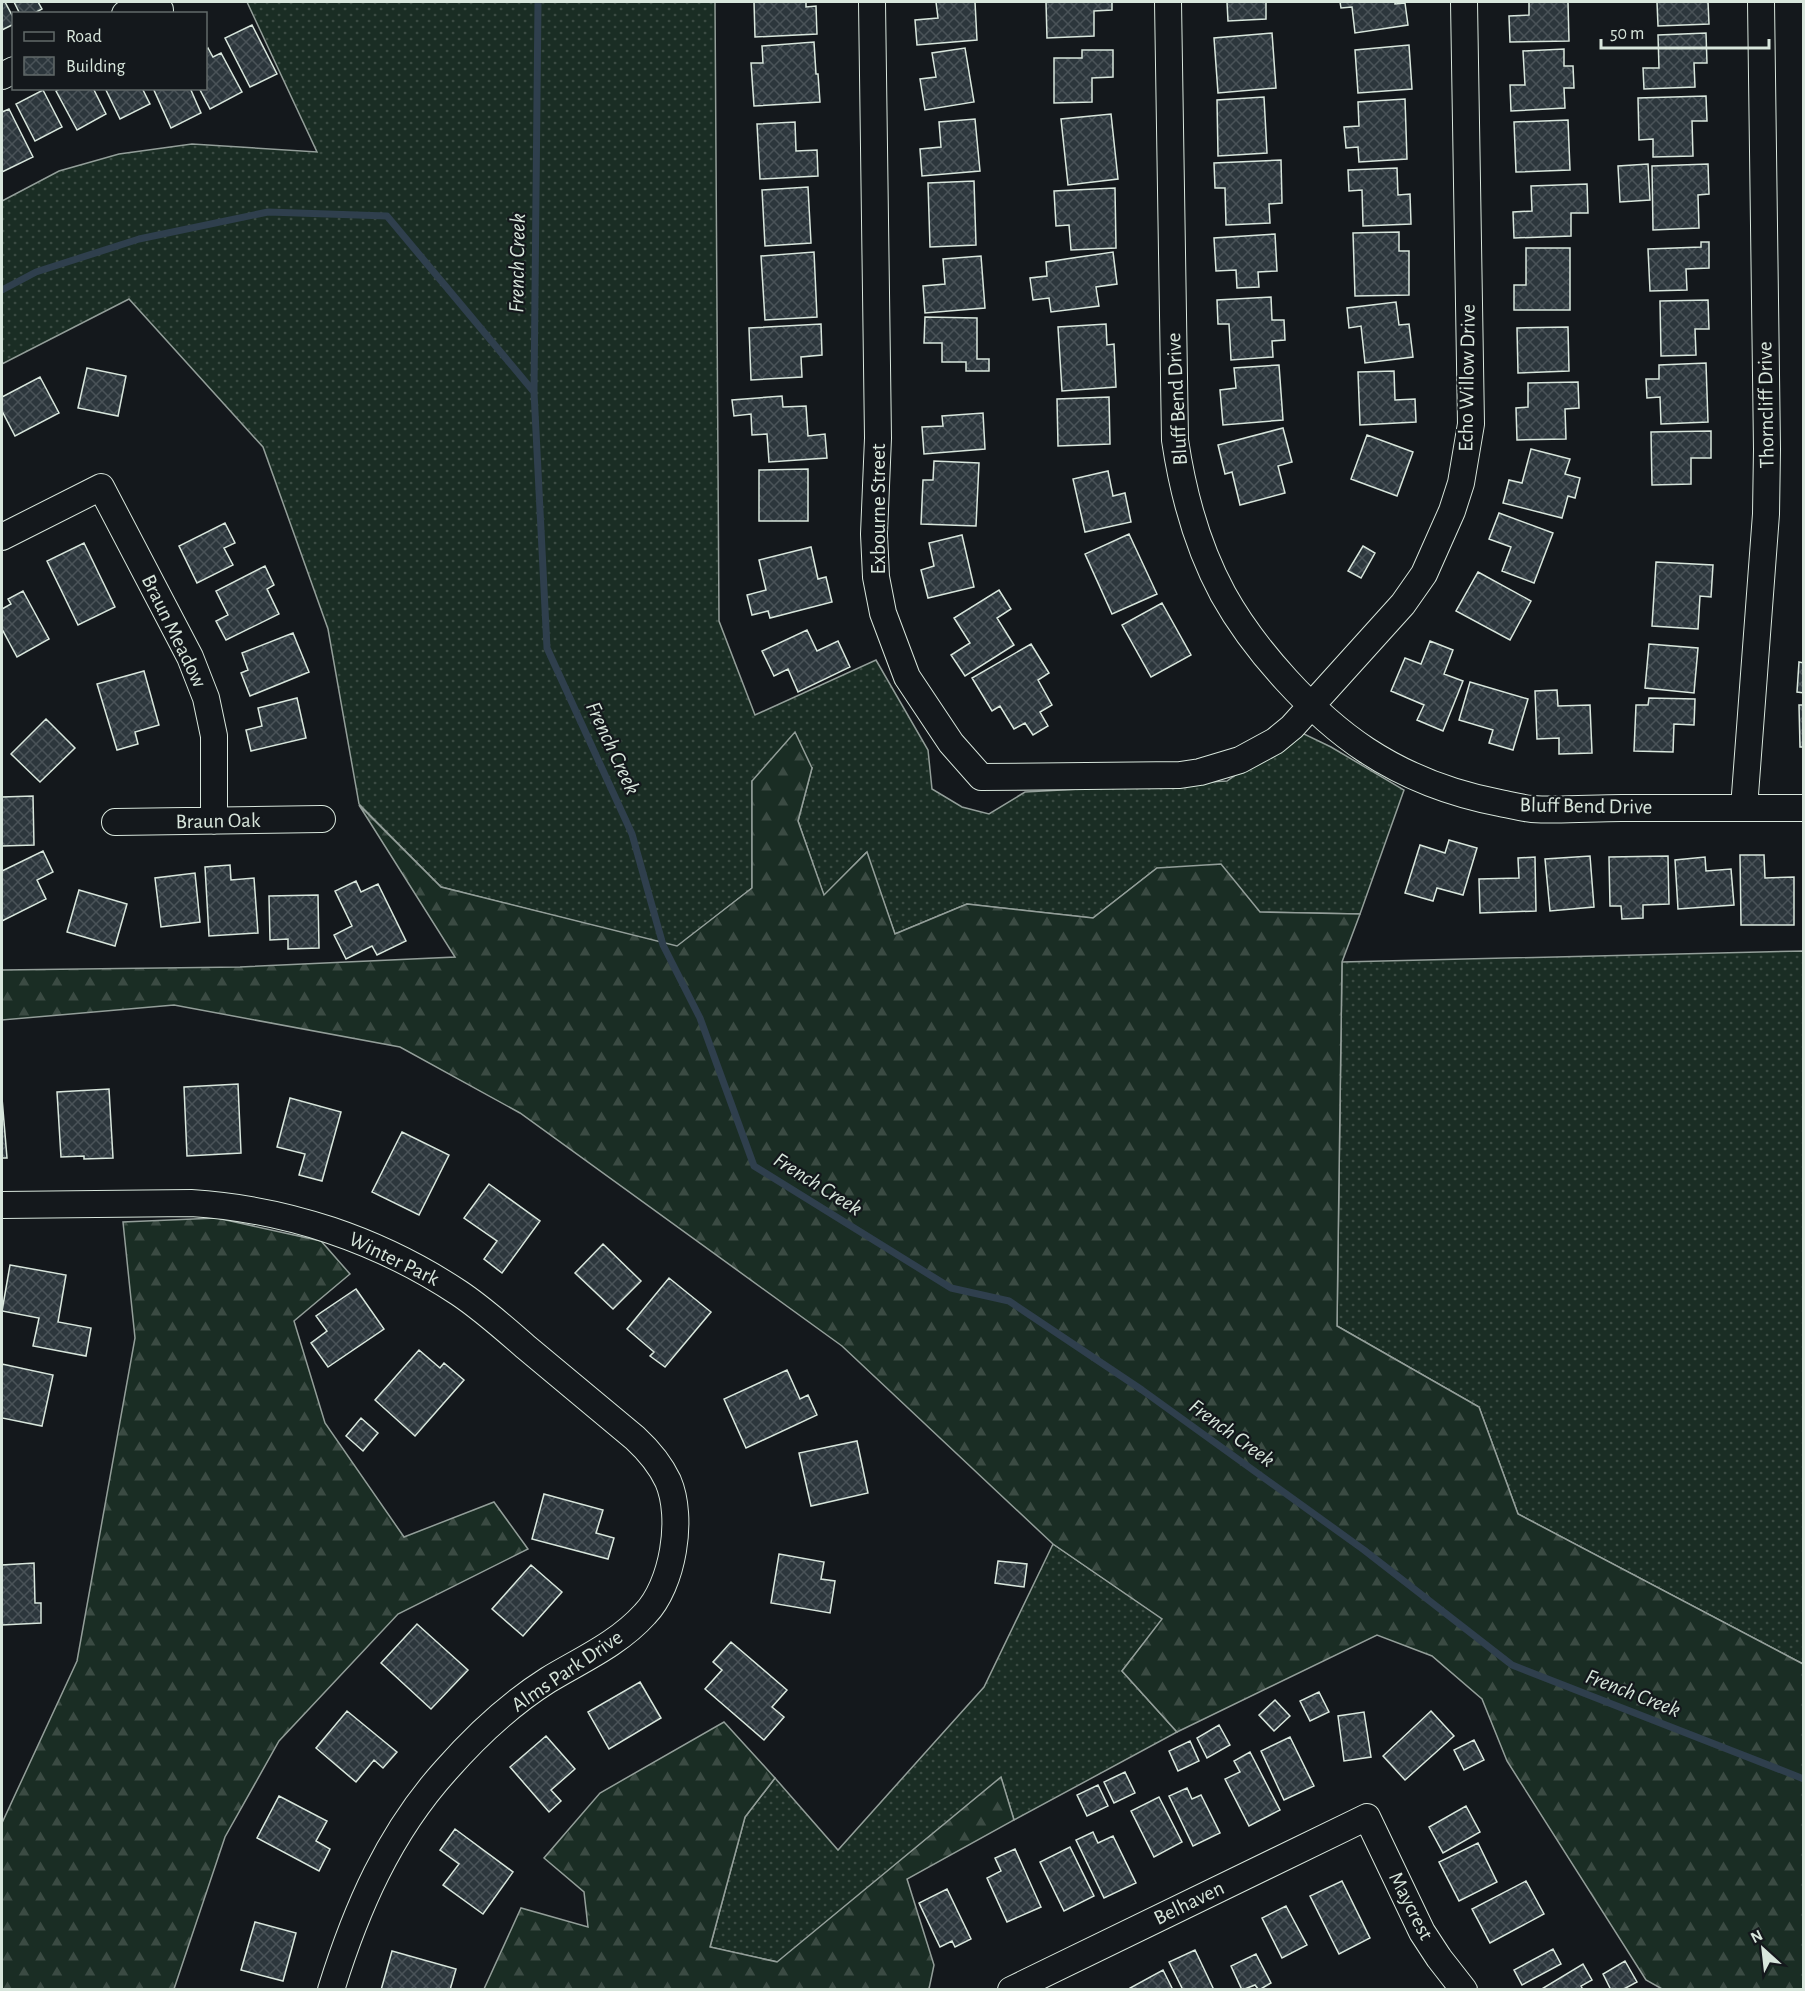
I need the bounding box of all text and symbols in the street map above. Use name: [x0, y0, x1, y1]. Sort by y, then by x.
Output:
legend: [12, 12, 207, 90]
scale bar: [1601, 12, 1769, 50]
text: 50 m: [1610, 25, 1644, 43]
text: Road: [66, 28, 102, 46]
text: Building: [66, 58, 126, 76]
water label: French Creek: [505, 213, 529, 313]
street label: Echo Willow Drive: [1455, 304, 1479, 452]
street label: Bluff Bend Drive: [1163, 332, 1191, 466]
street label: Thorncliff Drive: [1754, 341, 1778, 469]
street label: Exbourne Street: [868, 443, 889, 575]
street label: Braun Meadow: [138, 571, 210, 691]
water label: French Creek: [582, 698, 644, 798]
street label: Bluff Bend Drive: [1519, 794, 1653, 818]
street label: Braun Oak: [175, 810, 261, 832]
water label: French Creek: [770, 1148, 866, 1220]
street label: Winter Park: [346, 1228, 443, 1290]
water label: French Creek: [1185, 1395, 1279, 1471]
street label: Alms Park Drive: [508, 1626, 626, 1716]
water label: French Creek: [1583, 1665, 1683, 1721]
street label: Maycrest: [1385, 1869, 1437, 1944]
street label: Belhaven: [1151, 1877, 1227, 1929]
north arrow: [1733, 1919, 1793, 1979]
text: N: [1748, 1927, 1765, 1946]

